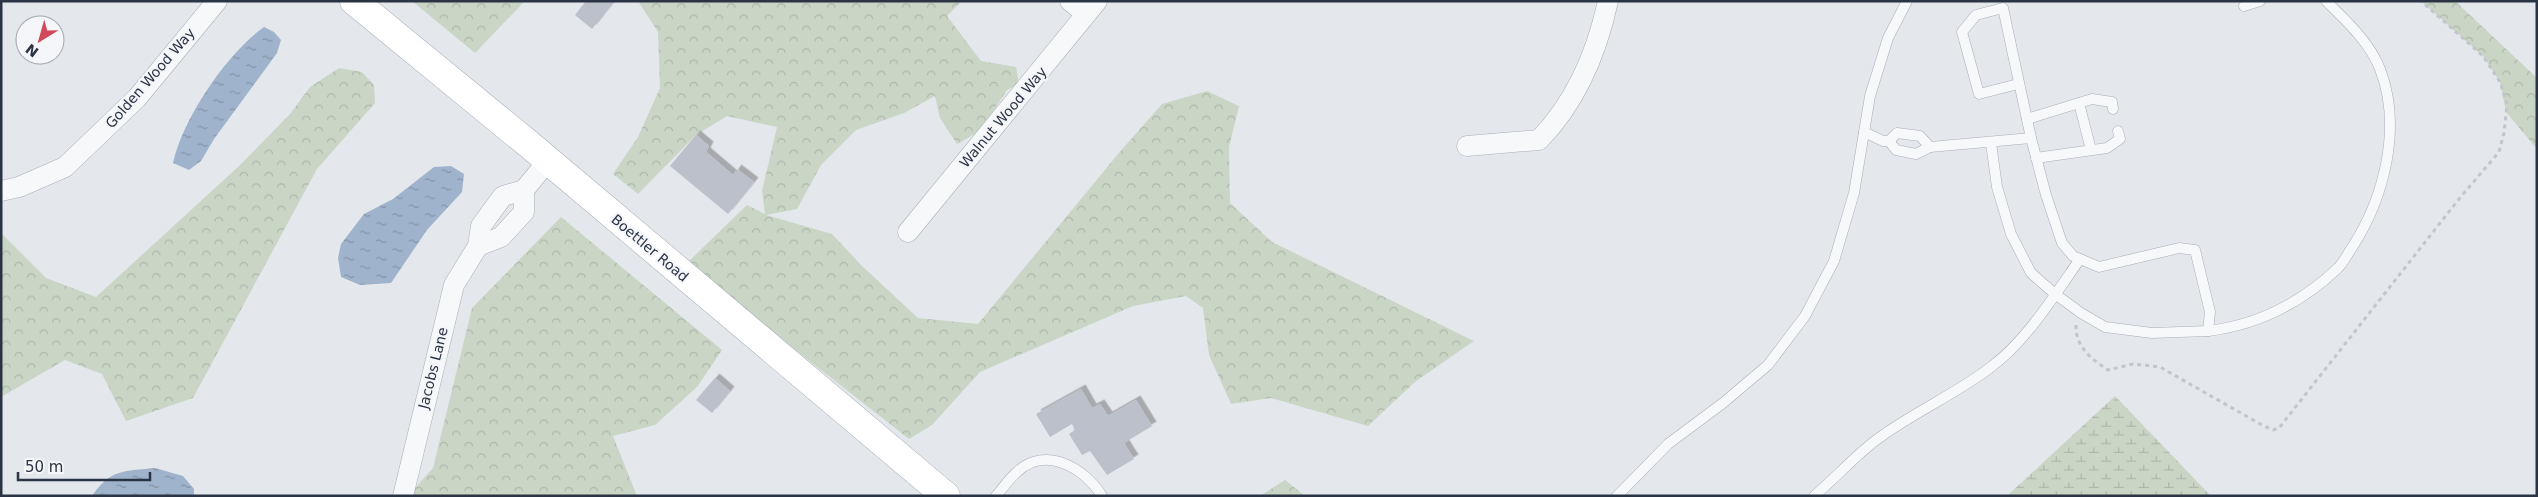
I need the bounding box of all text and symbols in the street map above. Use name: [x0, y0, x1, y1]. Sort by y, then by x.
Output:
north arrow: [15, 15, 65, 65]
street label: Golden Wood Way: [102, 25, 198, 131]
text: N: [23, 40, 42, 60]
street label: Walnut Wood Way: [956, 63, 1050, 171]
street label: Boettler Road: [608, 211, 692, 285]
street label: Jacobs Lane: [415, 326, 451, 411]
scale bar: [18, 450, 150, 482]
text: 50 m: [25, 458, 63, 476]

